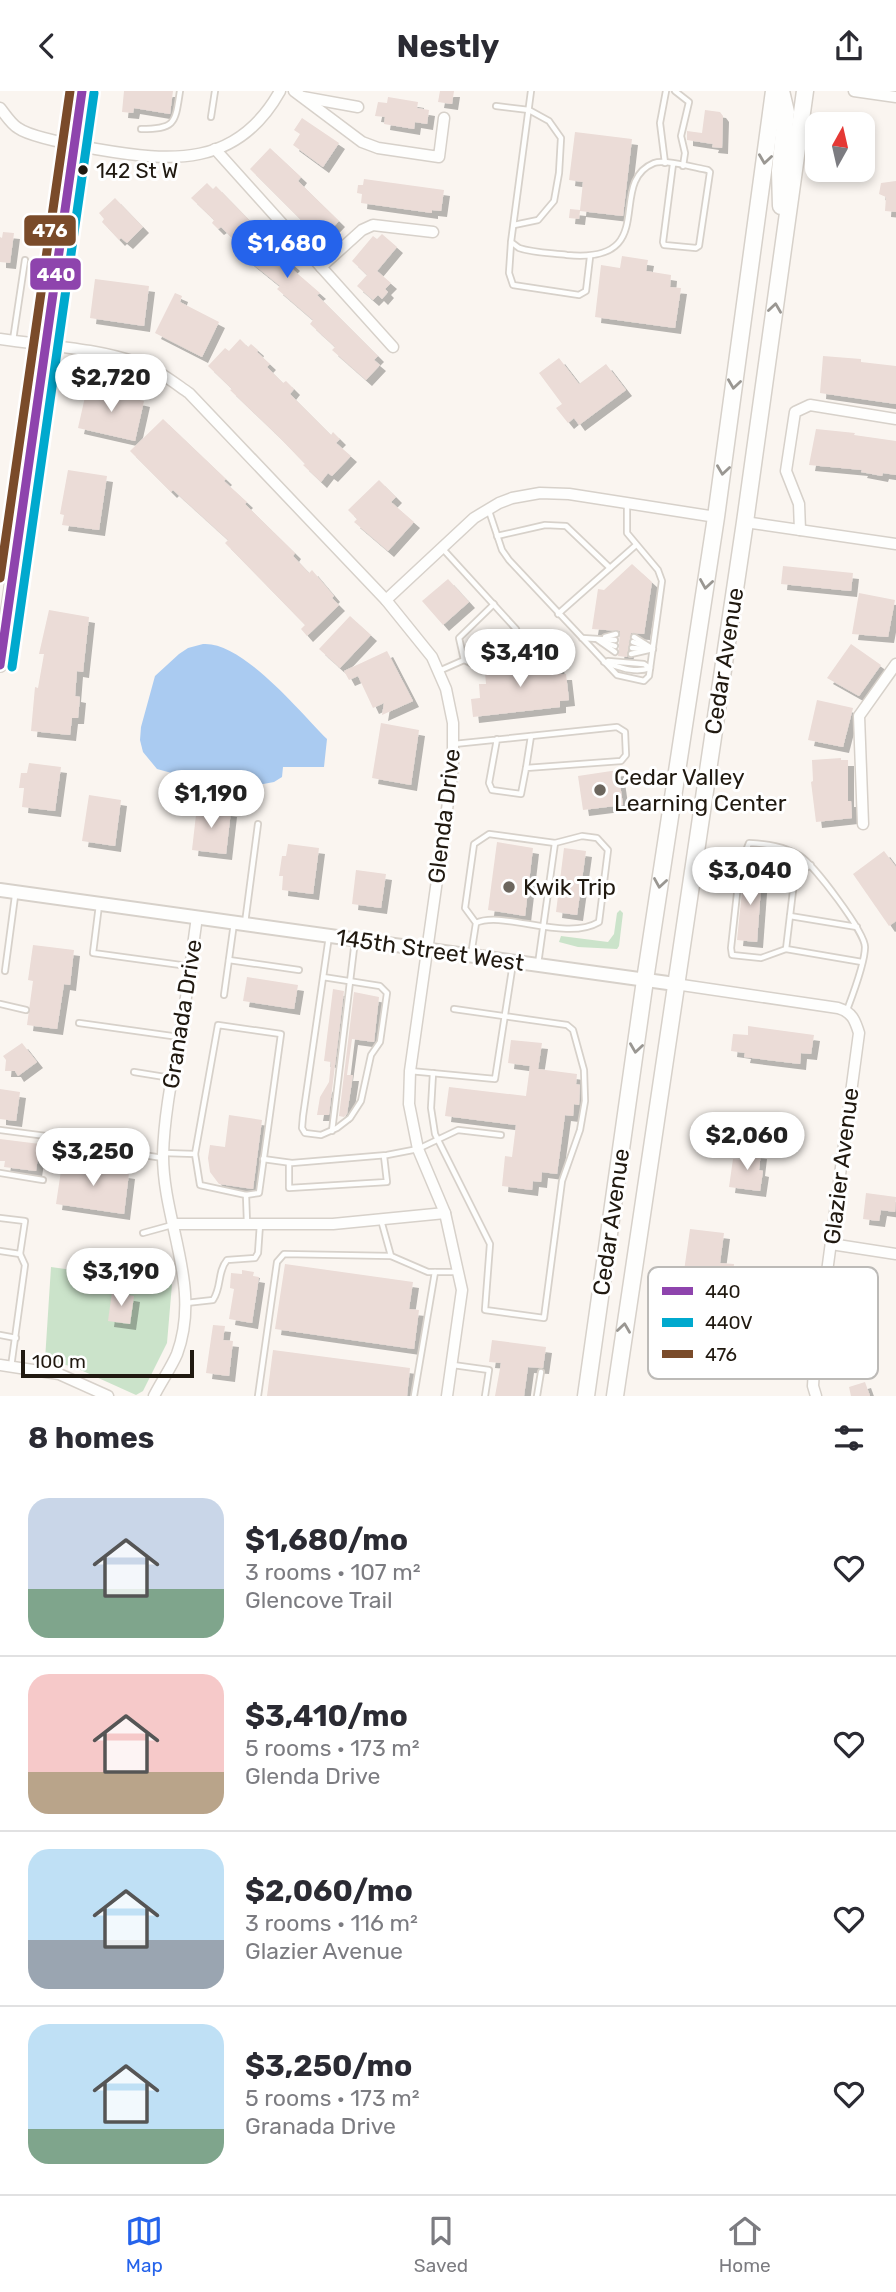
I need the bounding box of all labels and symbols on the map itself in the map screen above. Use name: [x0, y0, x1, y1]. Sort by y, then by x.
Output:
north arrow: [805, 112, 875, 182]
one-way arrow: [757, 153, 772, 164]
place label: 142 St W: [96, 158, 178, 183]
marker: 142 St W: [76, 163, 90, 177]
line badge: 476: [23, 214, 77, 247]
text: 476: [32, 219, 68, 242]
pin: $1,680: [230, 221, 344, 280]
line badge: 440: [29, 257, 82, 291]
text: 440: [37, 263, 75, 286]
one-way arrow: [767, 302, 782, 314]
pin: $2,720: [54, 355, 168, 414]
one-way arrow: [727, 378, 742, 390]
one-way arrow: [715, 464, 730, 476]
one-way arrow: [699, 578, 714, 590]
street label: Cedar Avenue: [699, 586, 749, 736]
pin: $3,410: [463, 629, 577, 689]
street label: Glenda Drive: [422, 747, 466, 885]
place label: Cedar Valley Learning Center: [614, 763, 787, 817]
pin: $1,190: [154, 771, 268, 830]
marker: Cedar Valley Learning Center: [592, 782, 608, 798]
pin: $3,040: [693, 847, 807, 907]
place label: Kwik Trip: [523, 873, 616, 901]
one-way arrow: [653, 877, 668, 889]
marker: Kwik Trip: [501, 879, 517, 895]
street label: 145th Street West: [334, 923, 526, 977]
street label: Granada Drive: [156, 937, 208, 1091]
one-way arrow: [629, 1042, 644, 1054]
street label: Glazier Avenue: [817, 1086, 865, 1246]
pin: $2,060: [690, 1112, 804, 1172]
pin: $3,250: [36, 1129, 150, 1188]
street label: Cedar Avenue: [587, 1147, 635, 1297]
pin: $3,190: [64, 1249, 178, 1308]
legend: [648, 1267, 878, 1379]
text: 440: [705, 1280, 741, 1303]
text: 440V: [705, 1311, 753, 1334]
one-way arrow: [617, 1323, 632, 1334]
text: 476: [705, 1343, 737, 1366]
scale bar: [21, 1347, 194, 1379]

